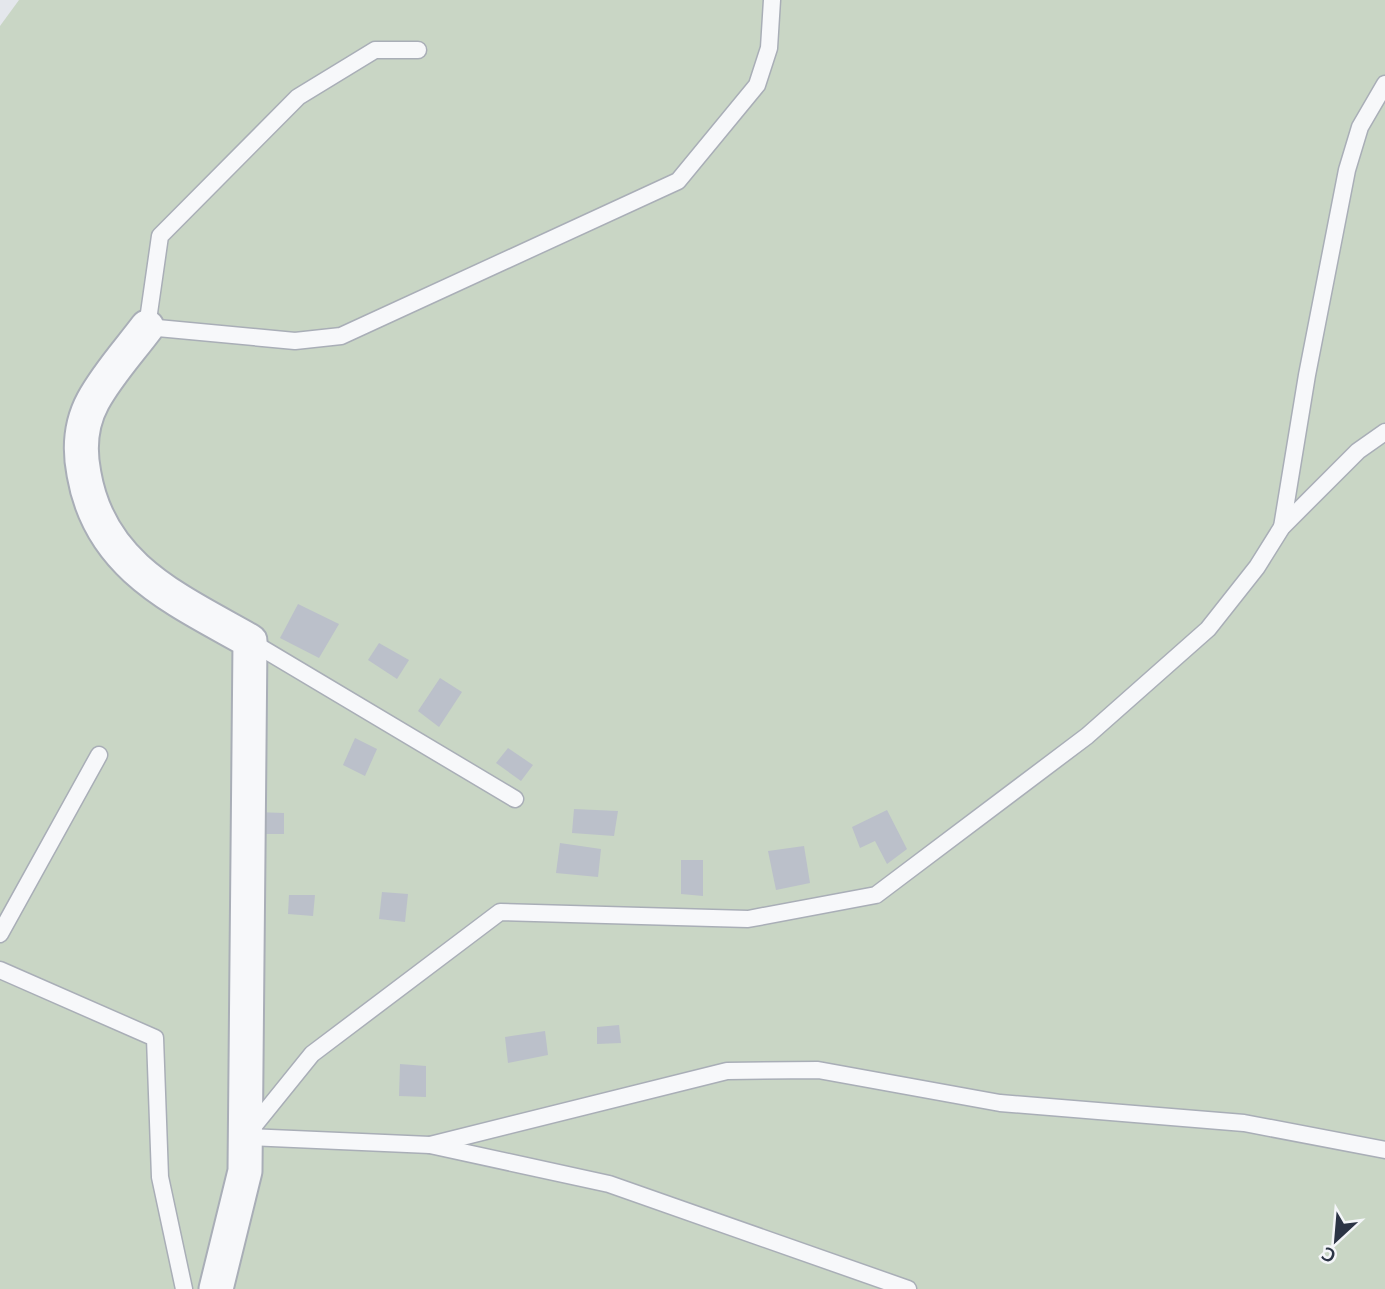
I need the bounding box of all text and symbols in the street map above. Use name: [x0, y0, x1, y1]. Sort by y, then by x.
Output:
north arrow: [1301, 1205, 1371, 1275]
text: С: [1317, 1240, 1340, 1269]

